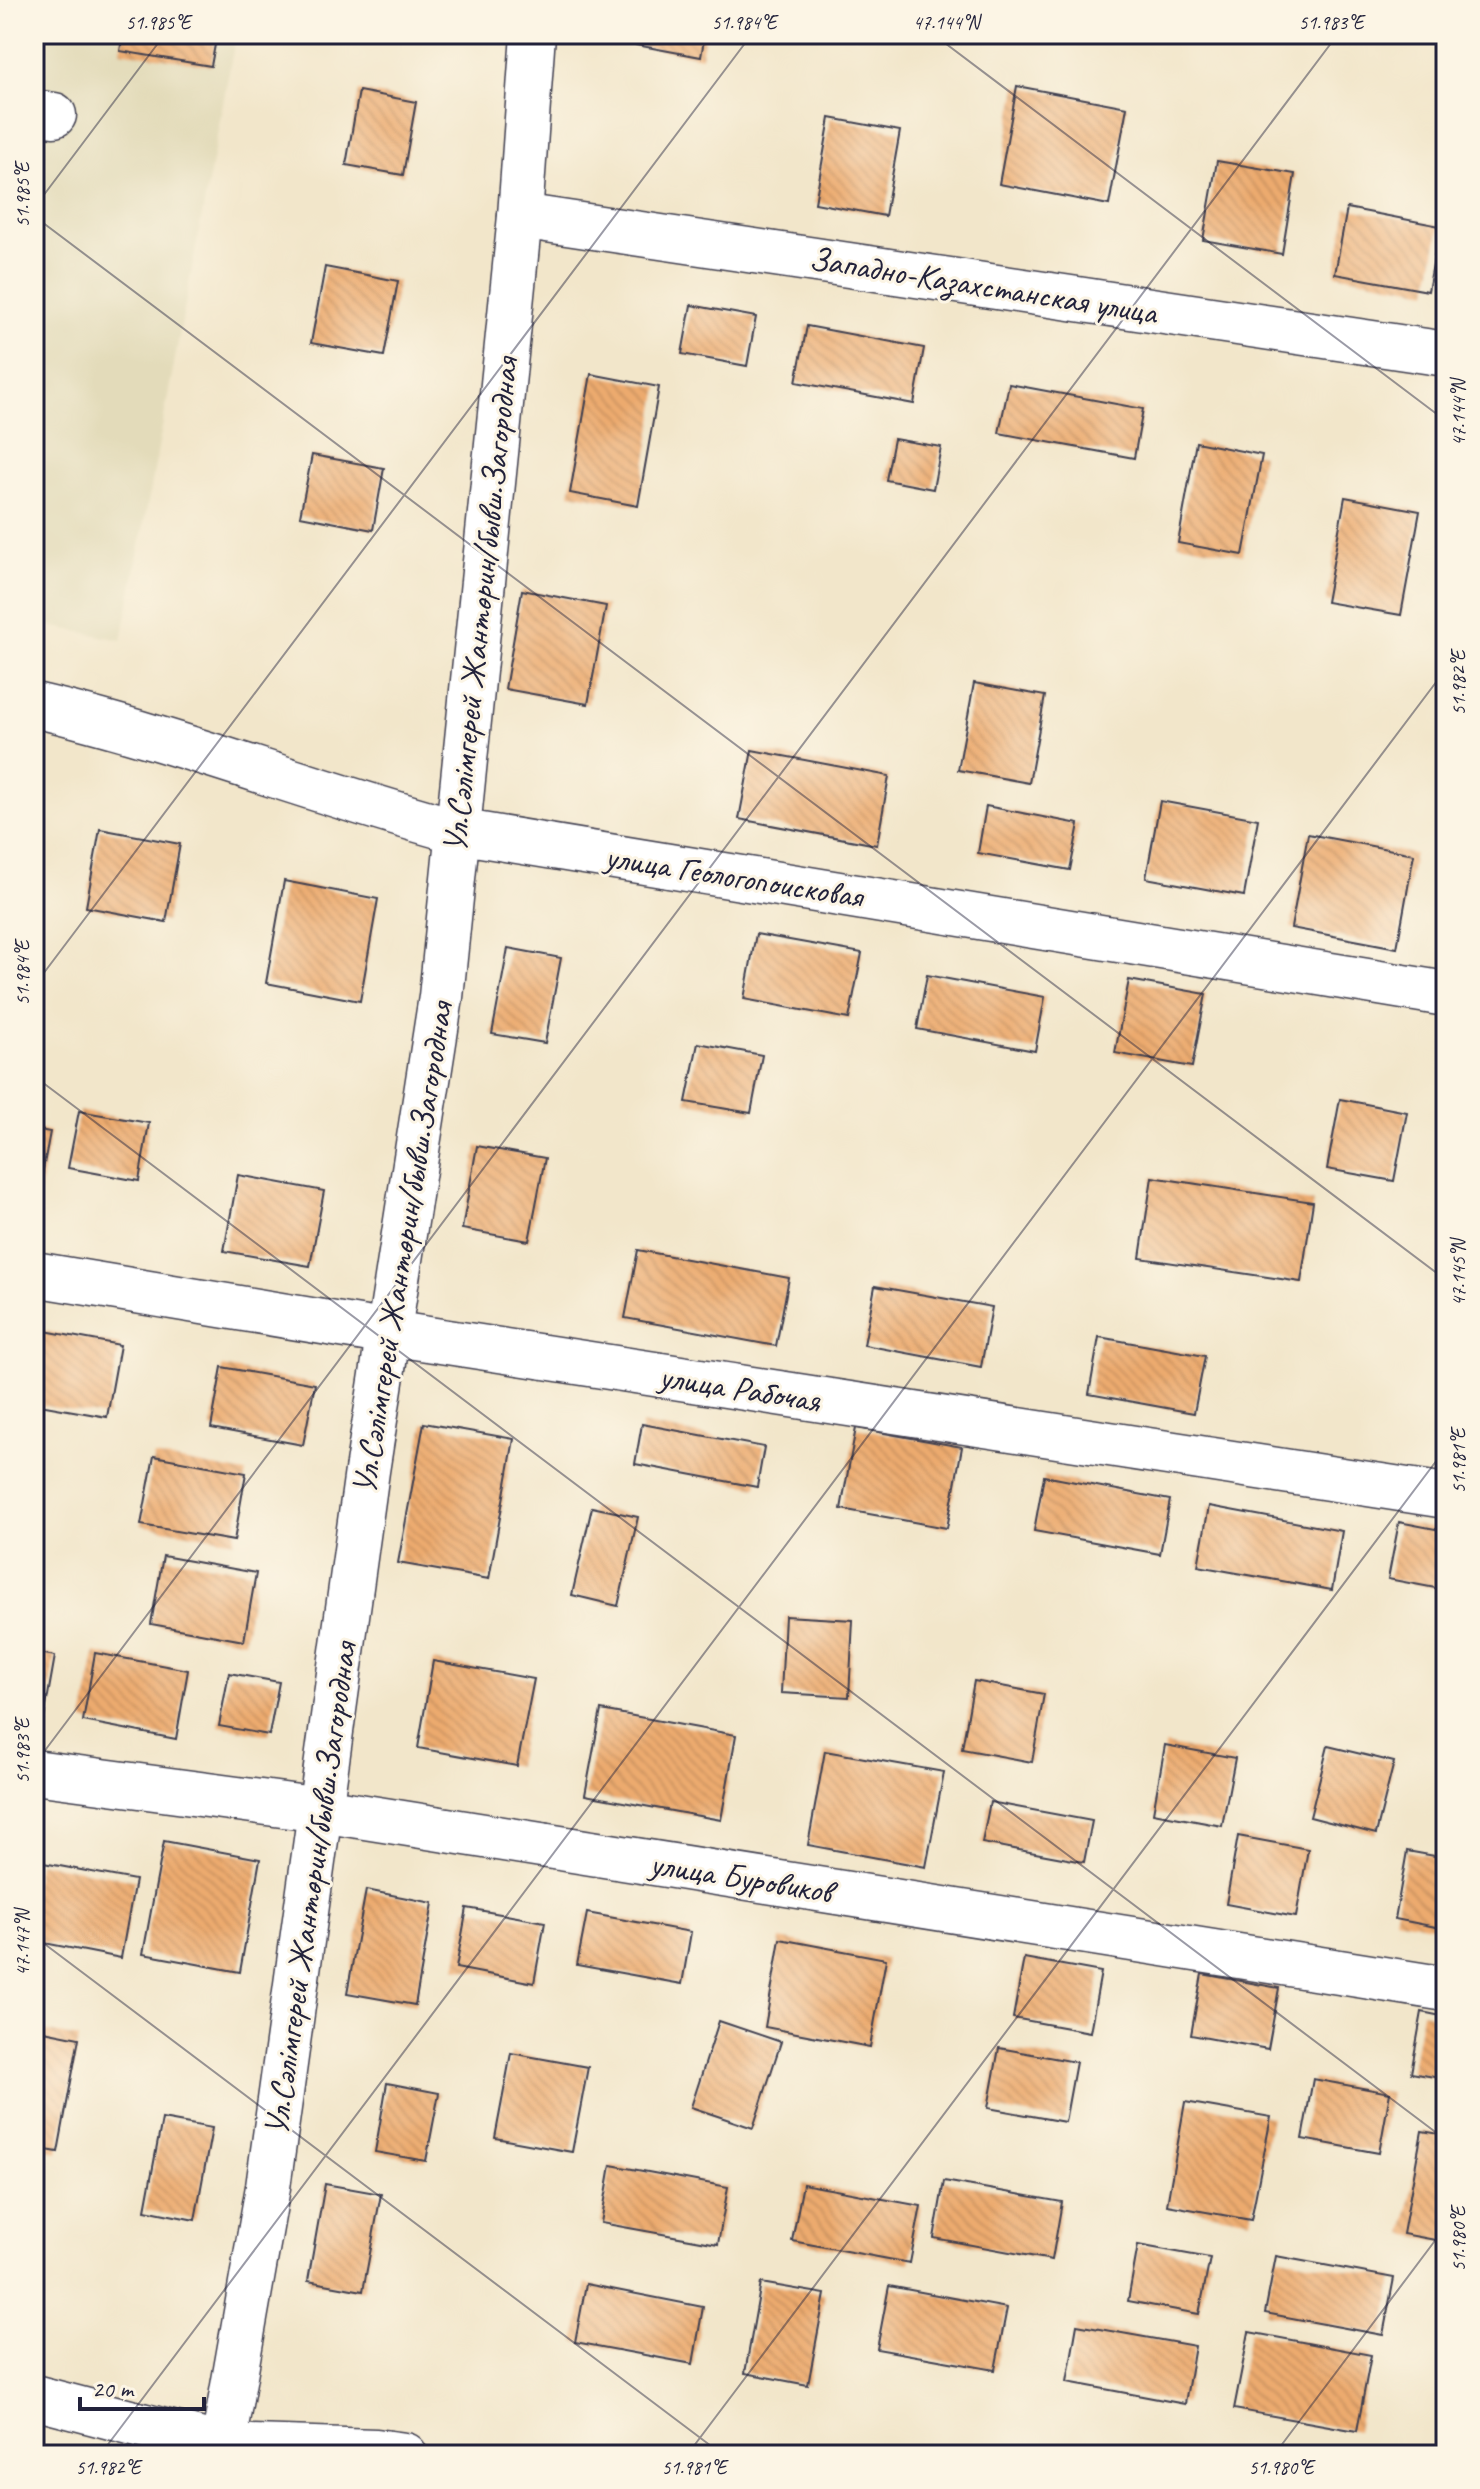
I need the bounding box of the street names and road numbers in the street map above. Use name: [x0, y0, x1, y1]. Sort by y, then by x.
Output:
street label: Западно-Казахстанская улица: [806, 236, 1162, 334]
street label: Ул.Сәлімгерей Жантөрин/бывш.Загородная: [433, 353, 528, 855]
street label: улица Геологопоисковая: [600, 834, 868, 918]
street label: Ул.Сәлімгерей Жантөрин/бывш.Загородная: [342, 997, 463, 1497]
street label: улица Рабочая: [655, 1354, 825, 1422]
street label: Ул.Сәлімгерей Жантөрин/бывш.Загородная: [254, 1637, 366, 2138]
street label: улица Буровиков: [645, 1841, 841, 1914]

